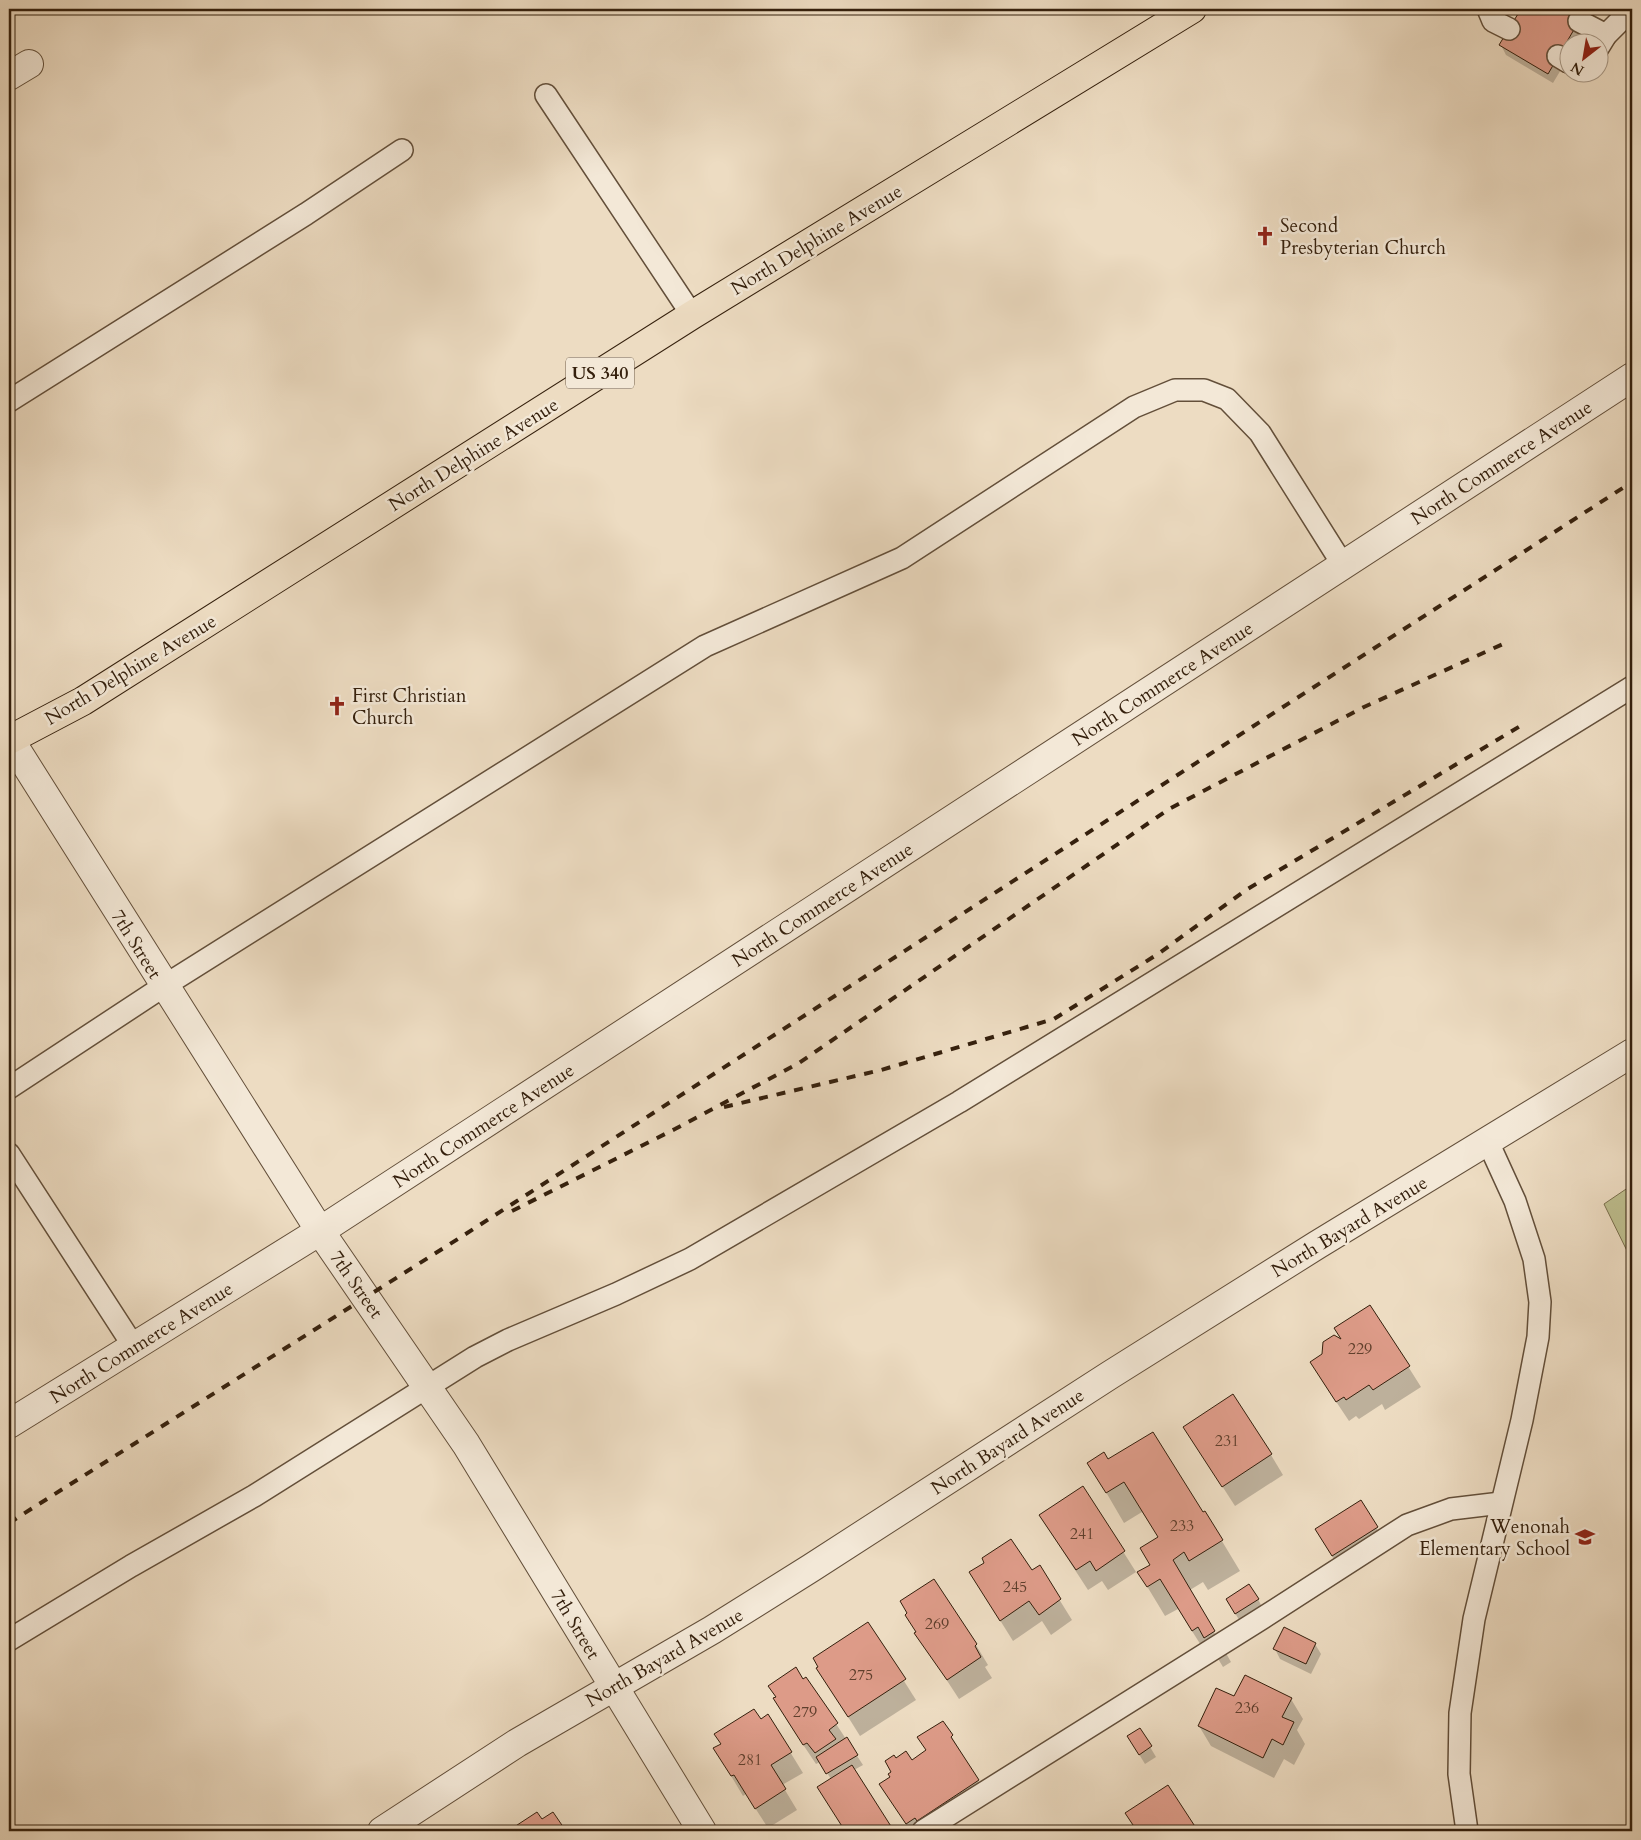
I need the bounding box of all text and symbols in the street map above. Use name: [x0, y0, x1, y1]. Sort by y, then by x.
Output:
north arrow: [1558, 32, 1608, 82]
text: N: [1567, 57, 1588, 80]
street label: North Delphine Avenue: [726, 178, 907, 301]
place label: Second Presbyterian Church: [1280, 213, 1446, 261]
church icon: Second Presbyterian Church: [1254, 225, 1276, 247]
road number: US 340: [566, 358, 634, 388]
street label: North Delphine Avenue: [384, 392, 563, 518]
street label: North Commerce Avenue: [1406, 394, 1597, 531]
street label: North Delphine Avenue: [40, 608, 221, 731]
street label: North Commerce Avenue: [1067, 615, 1258, 752]
place label: First Christian Church: [352, 683, 467, 731]
church icon: First Christian Church: [326, 695, 348, 717]
street label: North Commerce Avenue: [727, 836, 918, 973]
street label: 7th Street: [105, 905, 168, 984]
street label: North Commerce Avenue: [388, 1057, 579, 1194]
street label: North Bayard Avenue: [1266, 1170, 1433, 1284]
street label: 7th Street: [323, 1246, 389, 1324]
street label: North Commerce Avenue: [45, 1276, 238, 1410]
house number: 229: [1348, 1338, 1372, 1360]
street label: North Bayard Avenue: [926, 1382, 1089, 1501]
house number: 231: [1215, 1430, 1239, 1452]
place label: Wenonah Elementary School: [1419, 1514, 1571, 1562]
house number: 233: [1170, 1515, 1194, 1537]
house number: 241: [1070, 1523, 1094, 1545]
school or university icon: Wenonah Elementary School: [1574, 1526, 1596, 1548]
house number: 245: [1003, 1576, 1027, 1598]
street label: 7th Street: [544, 1585, 606, 1664]
street label: North Bayard Avenue: [581, 1602, 748, 1714]
house number: 269: [925, 1613, 949, 1635]
house number: 275: [849, 1664, 873, 1686]
house number: 236: [1235, 1697, 1259, 1719]
house number: 279: [793, 1701, 817, 1723]
house number: 281: [738, 1749, 762, 1771]

